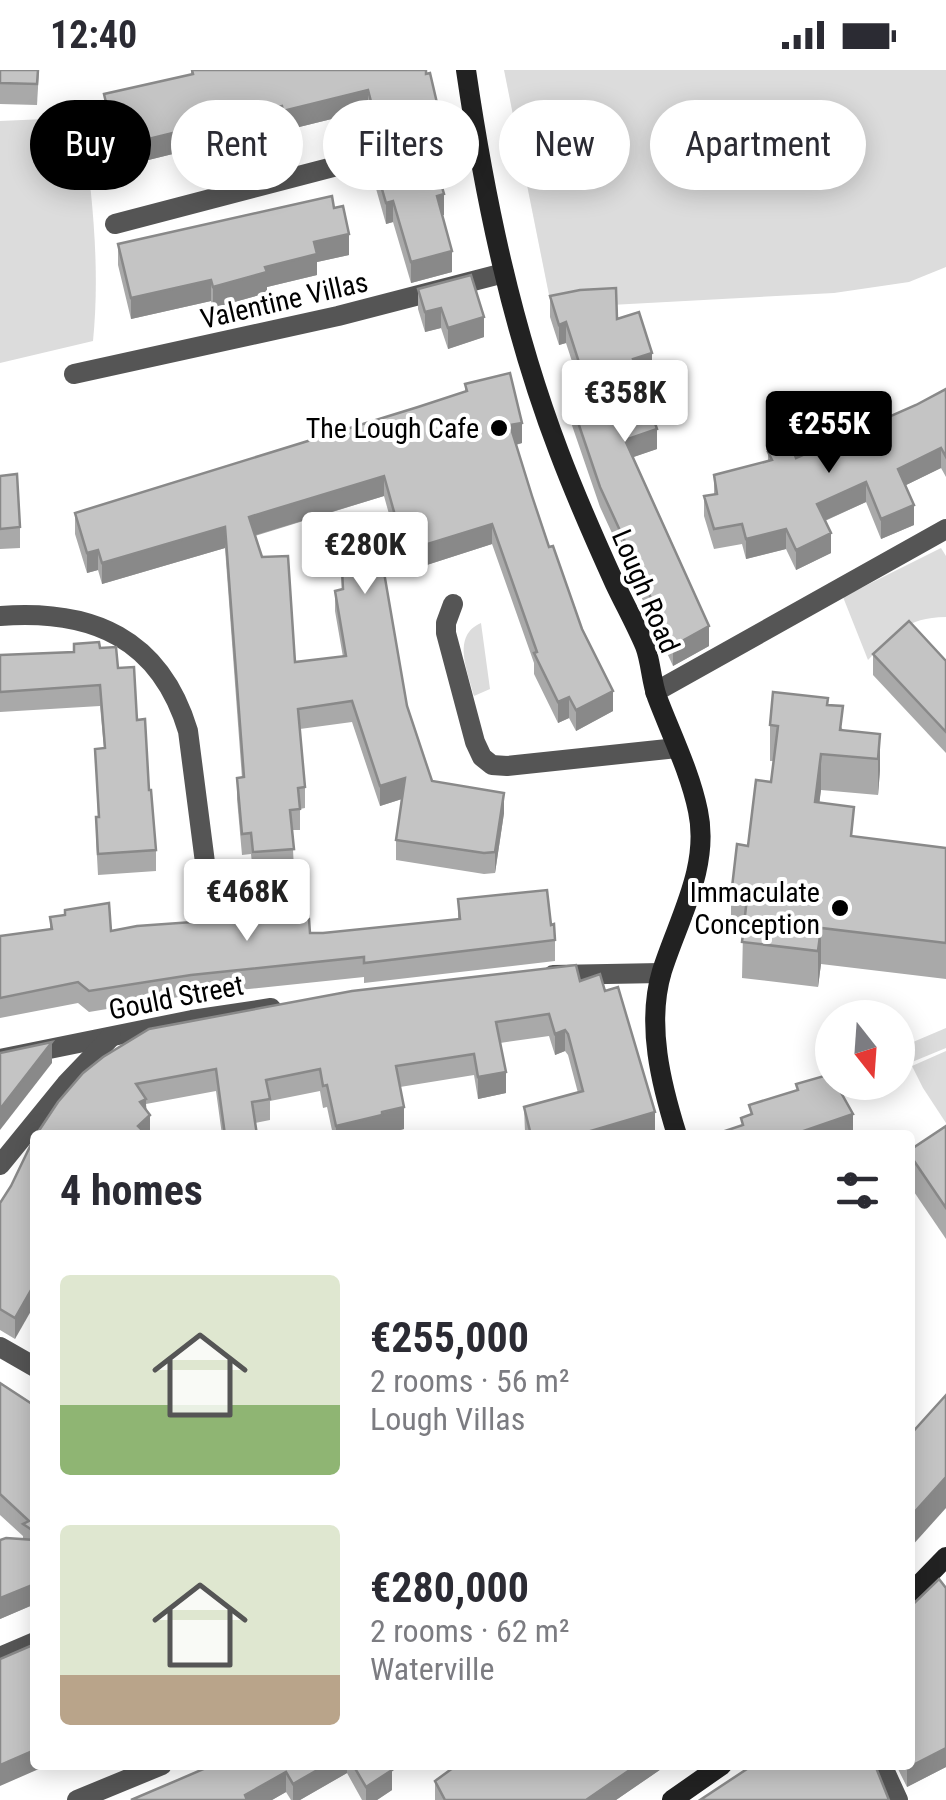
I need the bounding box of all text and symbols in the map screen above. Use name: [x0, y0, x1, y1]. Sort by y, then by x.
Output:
text: 12:40: [50, 13, 137, 57]
chip: Buy: [30, 100, 151, 190]
chip: Rent: [171, 100, 303, 190]
chip: Filters: [323, 100, 479, 190]
chip: New: [499, 100, 630, 190]
chip: Apartment: [650, 100, 866, 190]
street label: Valentine Villas: [197, 265, 371, 336]
pin: €358K: [555, 360, 695, 445]
text: €358K: [584, 373, 666, 411]
pin: €255K: [759, 391, 899, 476]
text: €255K: [788, 404, 870, 442]
place label: The Lough Cafe: [306, 412, 479, 445]
marker: The Lough Cafe: [488, 417, 510, 439]
pin: €280K: [295, 512, 435, 597]
text: €280K: [324, 525, 406, 563]
street label: Lough Road: [605, 525, 686, 658]
pin: €468K: [177, 859, 317, 944]
text: €468K: [206, 872, 288, 910]
place label: Immaculate Conception: [690, 876, 820, 941]
marker: Immaculate Conception: [829, 897, 851, 919]
street label: Gould Street: [106, 968, 246, 1027]
north arrow: [815, 1000, 915, 1100]
map controls: [815, 1000, 915, 1100]
icon: filters: [830, 1163, 885, 1218]
text: 4 homes: [60, 1166, 203, 1215]
text: €255,000: [370, 1313, 529, 1362]
icon: home: [140, 1315, 260, 1435]
text: 2 rooms · 56 m²: [370, 1362, 569, 1400]
text: Lough Villas: [370, 1400, 525, 1438]
text: €280,000: [370, 1563, 529, 1612]
icon: home: [140, 1565, 260, 1685]
text: 2 rooms · 62 m²: [370, 1612, 569, 1650]
text: Waterville: [370, 1650, 494, 1688]

